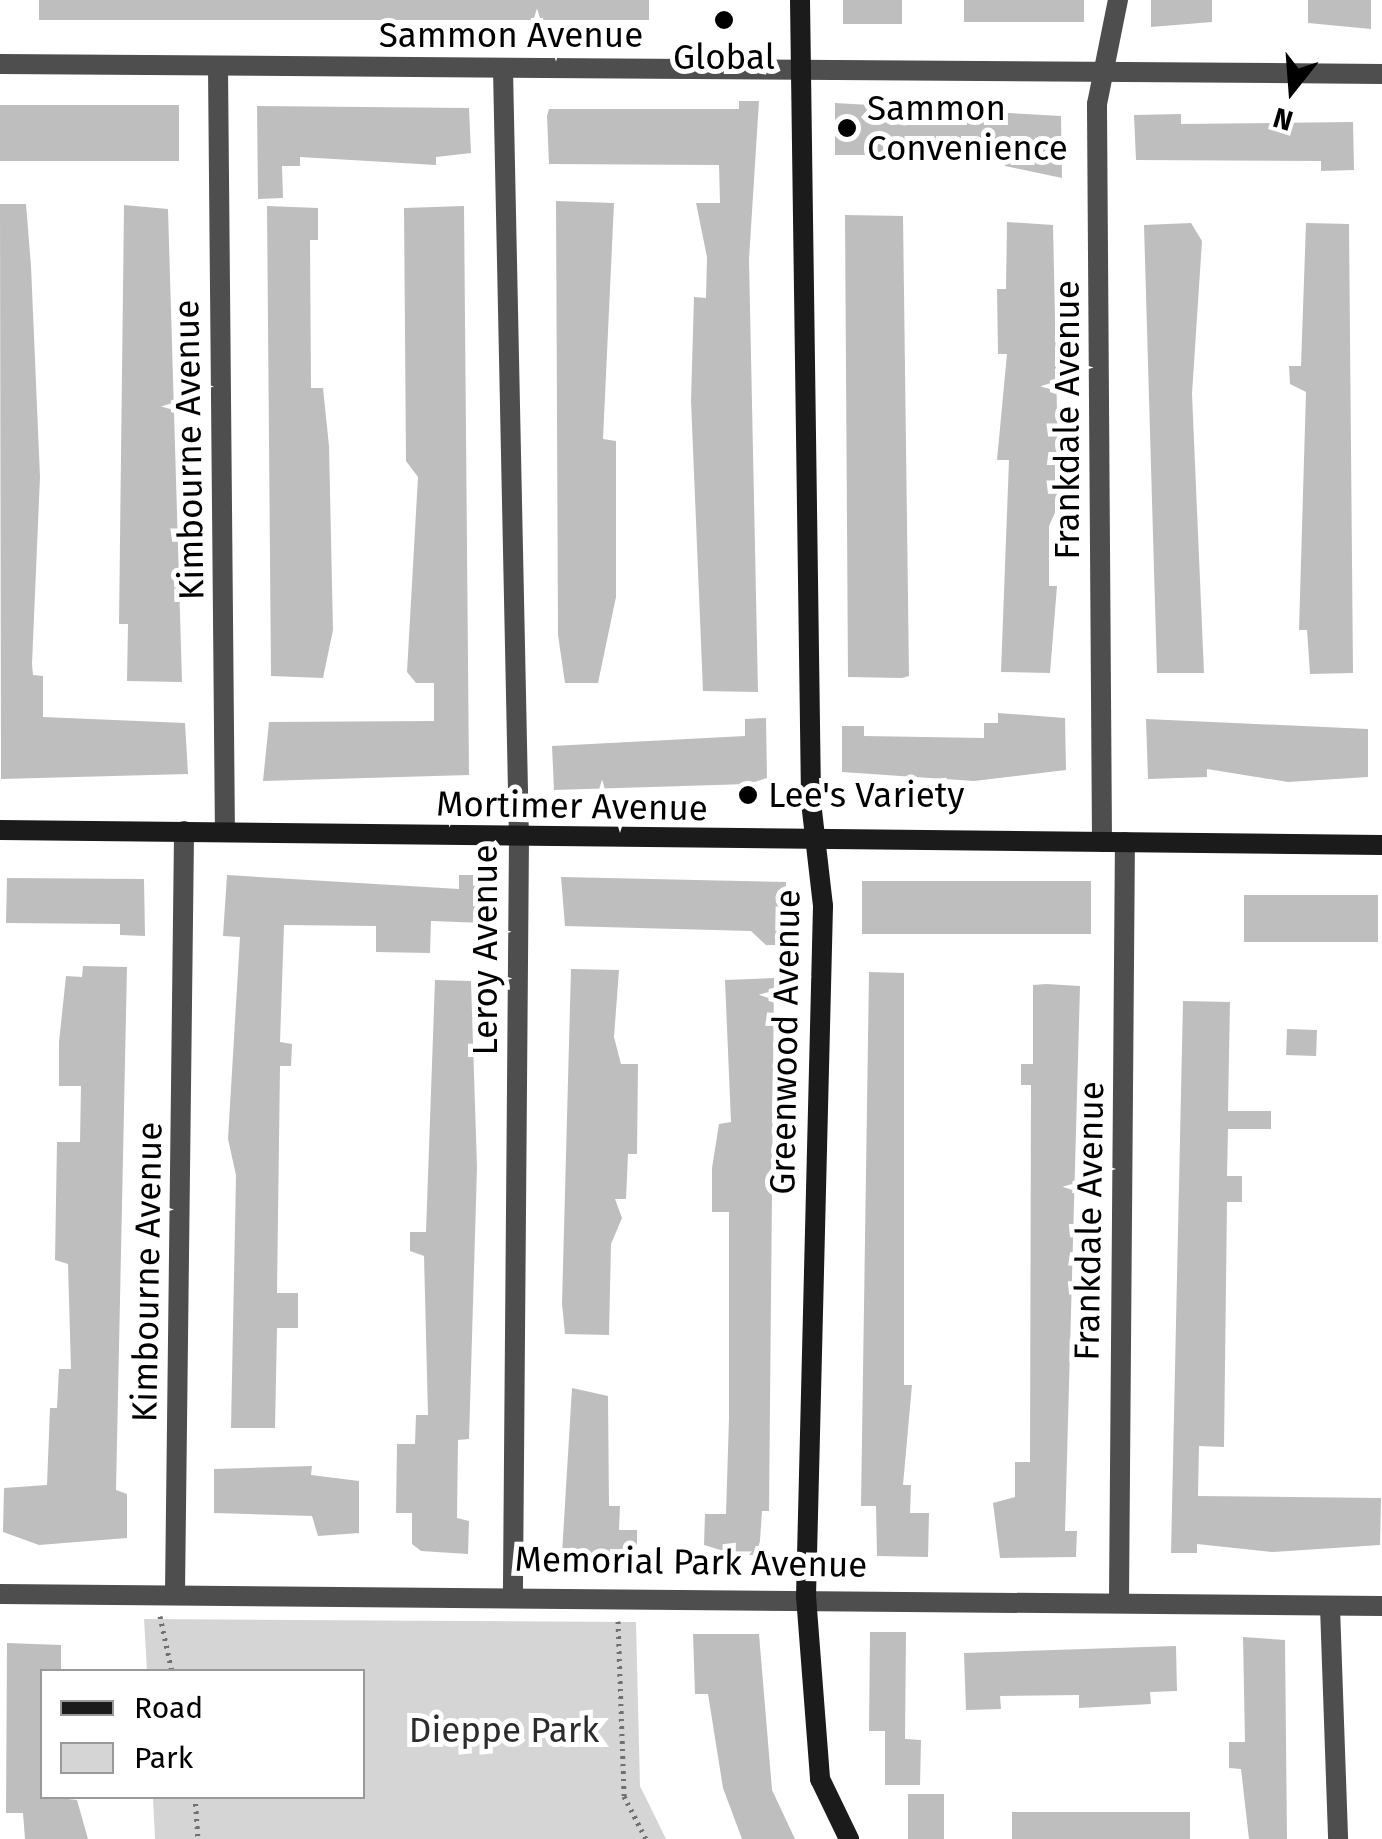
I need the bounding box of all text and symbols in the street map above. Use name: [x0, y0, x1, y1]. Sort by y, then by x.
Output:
marker: Global: [713, 9, 735, 31]
street label: Sammon Avenue: [379, 14, 643, 56]
place label: Global: [673, 36, 775, 78]
north arrow: [1242, 40, 1342, 140]
place label: Sammon Convenience: [867, 87, 1068, 169]
text: N: [1269, 101, 1297, 138]
marker: Sammon Convenience: [836, 117, 858, 139]
street label: Frankdale Avenue: [1046, 280, 1088, 560]
street label: Kimbourne Avenue: [165, 299, 213, 601]
place label: Lee's Variety: [768, 774, 965, 816]
street label: Mortimer Avenue: [436, 783, 708, 829]
marker: Lee's Variety: [737, 784, 759, 806]
street label: Leroy Avenue: [464, 844, 506, 1056]
street label: Greenwood Avenue: [761, 889, 809, 1195]
street label: Frankdale Avenue: [1066, 1081, 1112, 1361]
street label: Kimbourne Avenue: [123, 1121, 171, 1423]
street label: Memorial Park Avenue: [514, 1538, 868, 1586]
legend: [40, 1669, 365, 1799]
text: Road: [134, 1690, 203, 1726]
park label: Dieppe Park: [409, 1709, 599, 1751]
text: Park: [134, 1740, 193, 1776]

